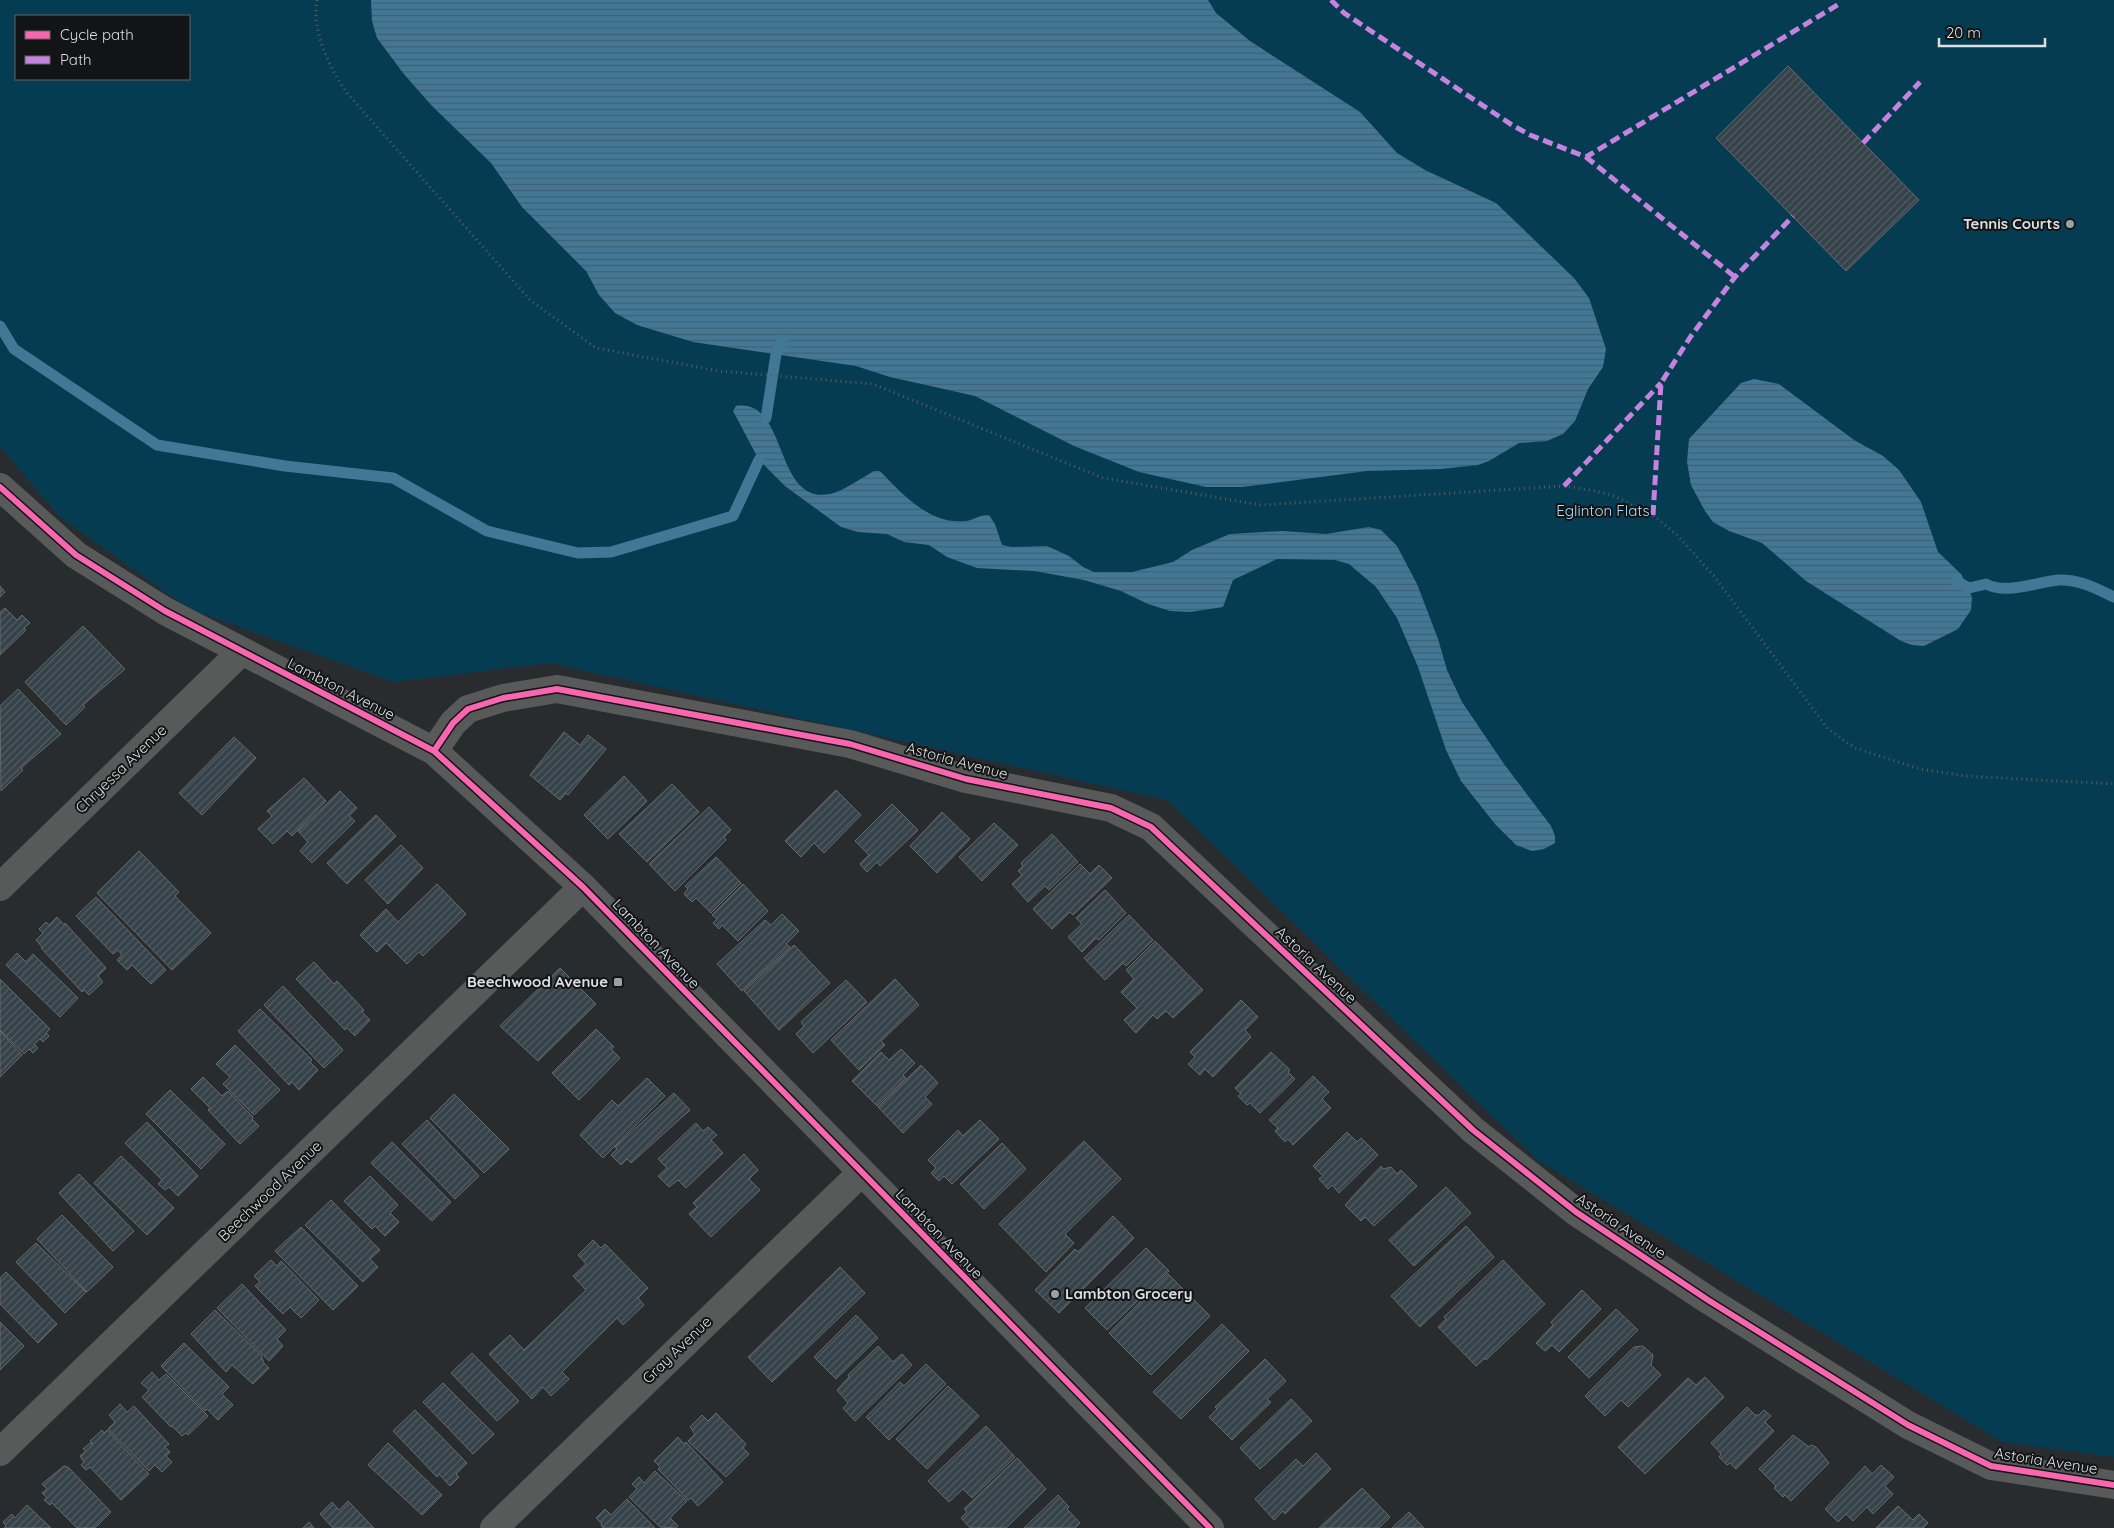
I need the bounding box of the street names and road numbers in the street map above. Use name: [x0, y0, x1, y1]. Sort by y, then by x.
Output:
street label: Lambton Avenue: [284, 653, 398, 724]
street label: Chryessa Avenue: [71, 720, 170, 817]
street label: Astoria Avenue: [904, 738, 1010, 783]
street label: Lambton Avenue: [609, 895, 704, 993]
street label: Astoria Avenue: [1272, 922, 1361, 1007]
street label: Beechwood Avenue: [214, 1136, 325, 1245]
street label: Lambton Avenue: [892, 1185, 987, 1283]
street label: Astoria Avenue: [1573, 1189, 1670, 1263]
street label: Gray Avenue: [638, 1312, 715, 1387]
street label: Astoria Avenue: [1993, 1443, 2099, 1478]

